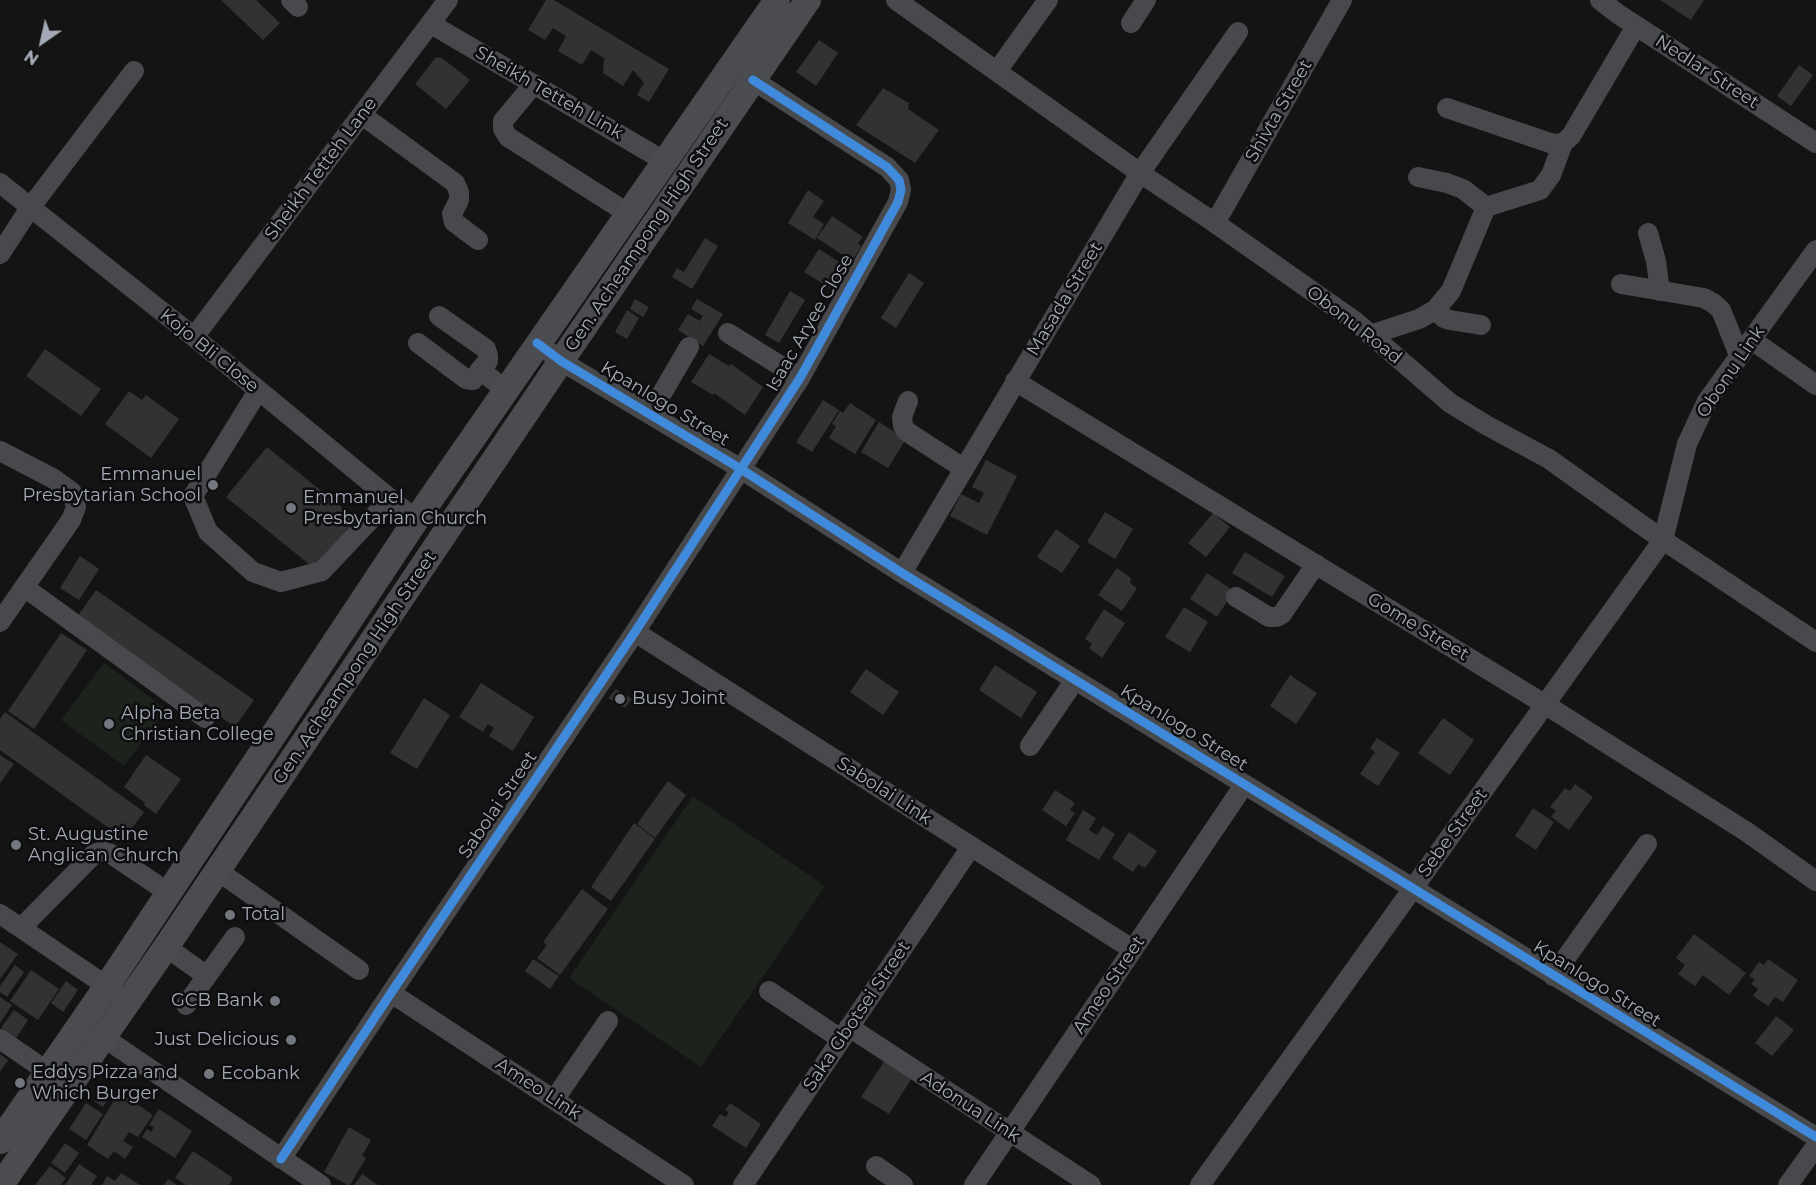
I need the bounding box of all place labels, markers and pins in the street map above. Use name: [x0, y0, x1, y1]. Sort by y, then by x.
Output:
place label: Emmanuel Presbytarian School: [22, 464, 201, 506]
marker: Emmanuel Presbytarian School: [206, 478, 220, 492]
place label: Emmanuel Presbytarian Church: [303, 487, 487, 530]
marker: Emmanuel Presbytarian Church: [284, 501, 298, 515]
place label: Busy Joint: [632, 688, 726, 710]
marker: Busy Joint: [613, 692, 627, 706]
place label: Alpha Beta Christian College: [121, 703, 274, 746]
marker: Alpha Beta Christian College: [102, 717, 116, 731]
place label: St. Augustine Anglican Church: [28, 824, 179, 866]
marker: St. Augustine Anglican Church: [9, 838, 23, 852]
place label: Total: [242, 904, 285, 926]
marker: Total: [223, 908, 237, 922]
place label: GCB Bank: [171, 990, 263, 1012]
marker: GCB Bank: [268, 994, 282, 1008]
place label: Just Delicious: [155, 1029, 279, 1051]
marker: Just Delicious: [284, 1033, 298, 1047]
place label: Eddys Pizza and Which Burger: [32, 1062, 178, 1104]
place label: Ecobank: [221, 1063, 300, 1085]
marker: Ecobank: [202, 1067, 216, 1081]
marker: Eddys Pizza and Which Burger: [13, 1076, 27, 1090]

